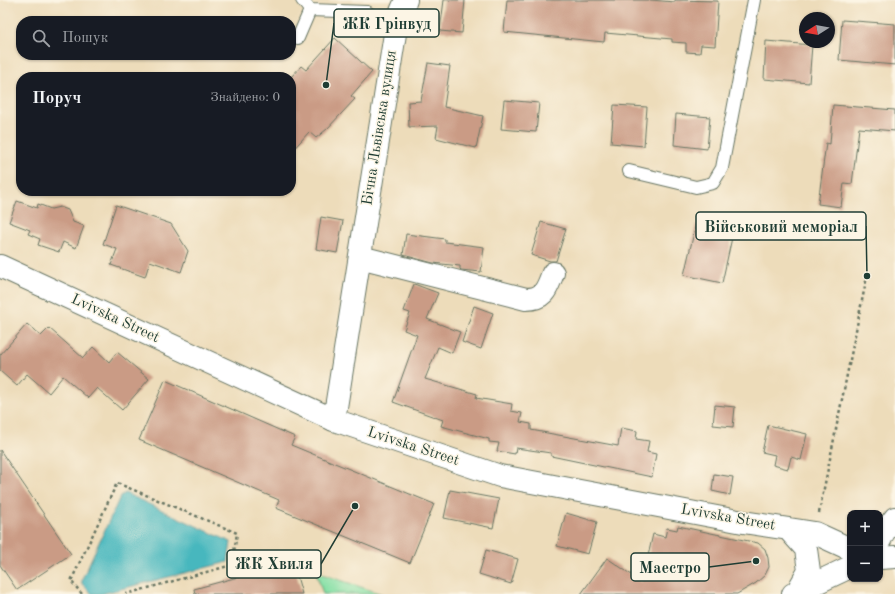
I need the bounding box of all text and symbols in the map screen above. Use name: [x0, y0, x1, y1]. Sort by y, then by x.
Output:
callout: ЖК Грінвуд: [334, 9, 439, 37]
north arrow: [799, 12, 835, 48]
search box: [16, 16, 296, 60]
text: ЖК Грінвуд: [343, 17, 431, 33]
icon: search: [30, 27, 52, 49]
text: Пошук: [62, 31, 108, 46]
street label: Бічна Львівська вулиця: [360, 49, 400, 207]
text: Поруч: [32, 90, 81, 107]
text: Знайдено: 0: [211, 91, 280, 104]
callout: Військовий меморіал: [696, 212, 866, 240]
text: Військовий меморіал: [704, 220, 858, 236]
street label: Lvivska Street: [68, 292, 162, 346]
street label: Lvivska Street: [365, 425, 461, 469]
street label: Lvivska Street: [680, 502, 776, 534]
map controls: [847, 510, 883, 582]
button: +: [847, 510, 883, 546]
button: −: [847, 546, 883, 582]
callout: ЖК Хвиля: [227, 550, 321, 578]
callout: Маестро: [631, 553, 709, 581]
text: ЖК Хвиля: [235, 557, 313, 573]
text: Маестро: [639, 561, 701, 577]

